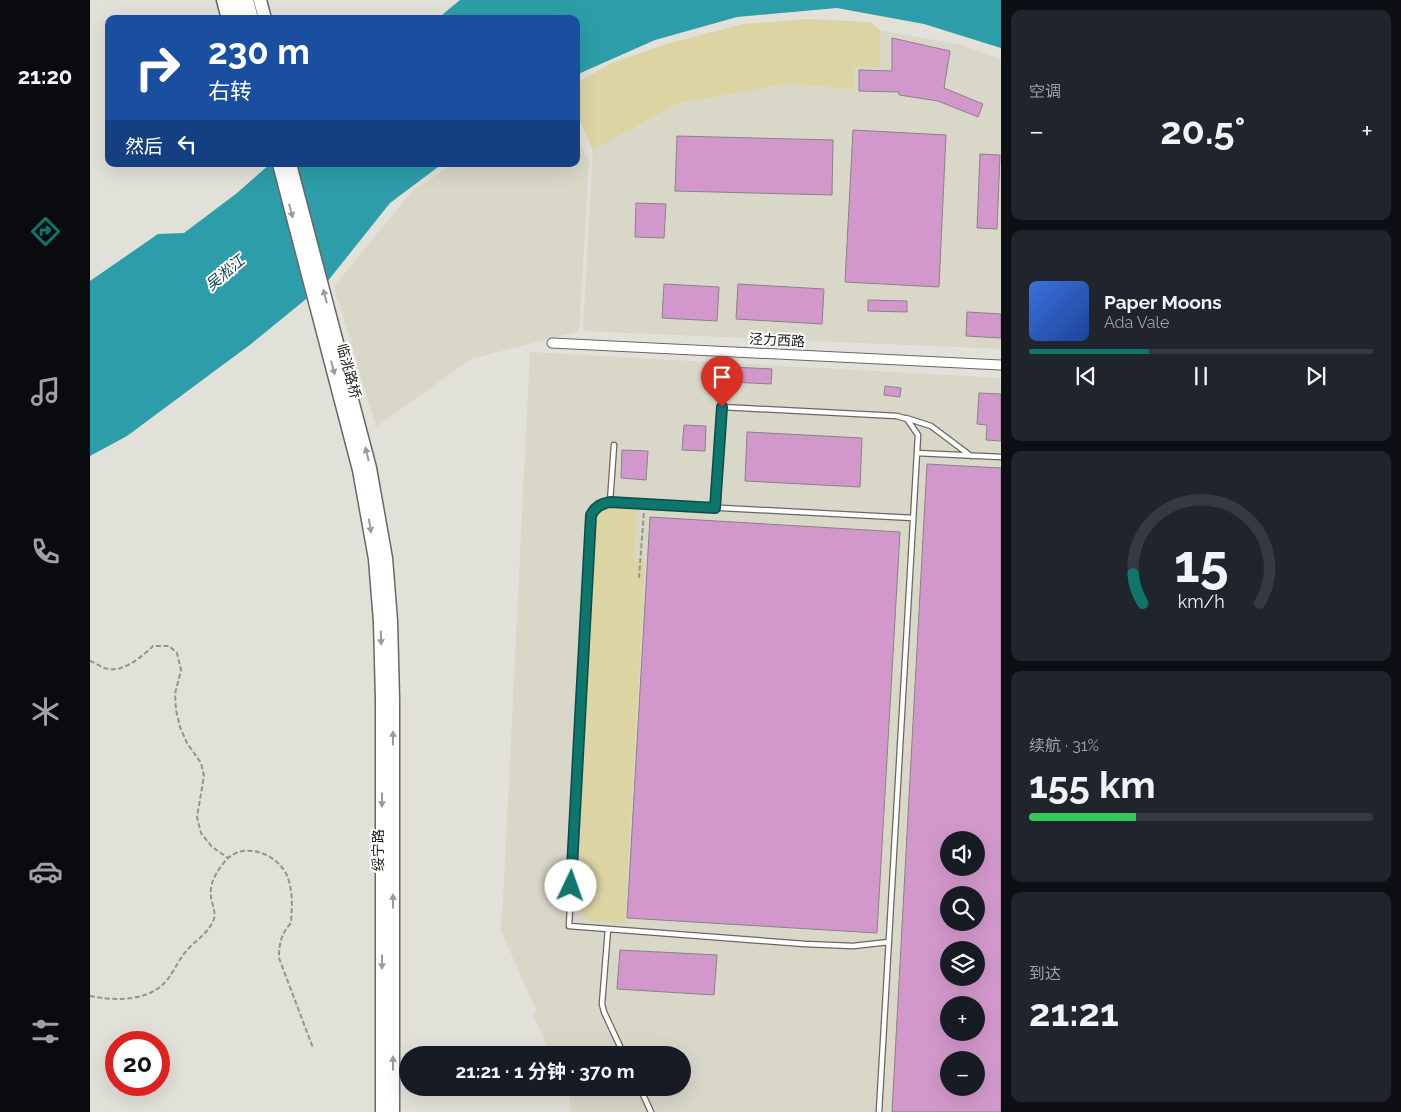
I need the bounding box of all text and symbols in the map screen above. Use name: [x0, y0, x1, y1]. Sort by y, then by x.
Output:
text: 230 m: [208, 31, 310, 72]
icon: right: [125, 35, 190, 100]
text: 21:20: [18, 63, 72, 89]
text: 右转: [208, 78, 252, 104]
text: 空调: [1029, 82, 1061, 101]
text: 20.5°: [1160, 108, 1245, 153]
text: −: [1029, 115, 1044, 148]
text: +: [1361, 115, 1373, 148]
icon: left: [173, 130, 201, 158]
text: 然后: [125, 135, 163, 157]
one-way arrow: [287, 203, 295, 218]
icon: directions: [28, 214, 63, 249]
water label: 吴淞江: [202, 250, 250, 294]
one-way arrow: [321, 289, 329, 304]
text: Paper Moons: [1104, 291, 1222, 313]
text: Ada Vale: [1104, 313, 1169, 332]
street label: 泾力西路: [749, 331, 805, 349]
street label: 临洮路桥: [334, 342, 364, 400]
pin: [701, 356, 743, 407]
one-way arrow: [329, 360, 337, 376]
icon: previous: [1072, 362, 1100, 390]
icon: pause: [1187, 362, 1215, 390]
icon: next: [1302, 362, 1330, 390]
icon: arrive: [708, 363, 736, 391]
icon: music: [28, 374, 63, 409]
one-way arrow: [363, 446, 371, 461]
one-way arrow: [366, 518, 374, 534]
text: 15: [1174, 533, 1228, 594]
icon: phone: [28, 534, 63, 569]
text: km/h: [1177, 591, 1225, 612]
one-way arrow: [377, 630, 385, 646]
icon: climate: [28, 694, 63, 729]
one-way arrow: [389, 730, 397, 746]
text: 续航 · 31%: [1029, 736, 1099, 755]
text: 155 km: [1029, 762, 1156, 807]
one-way arrow: [378, 792, 386, 808]
street label: 绥宁路: [370, 829, 386, 871]
map controls: [940, 831, 985, 1096]
button: sound: [940, 831, 985, 876]
icon: car: [28, 854, 63, 889]
position arrow: [544, 859, 596, 911]
button: search: [940, 886, 985, 931]
one-way arrow: [389, 893, 397, 909]
button: layers: [940, 941, 985, 986]
one-way arrow: [378, 955, 386, 971]
text: 到达: [1029, 964, 1061, 983]
text: 21:21: [1029, 990, 1119, 1035]
button: +: [940, 996, 985, 1041]
icon: filters: [28, 1014, 63, 1049]
speed limit sign: 20: [105, 1031, 170, 1096]
button: −: [940, 1051, 985, 1096]
one-way arrow: [389, 1055, 397, 1071]
text: 21:21 · 1 分钟 · 370 m: [456, 1060, 634, 1082]

